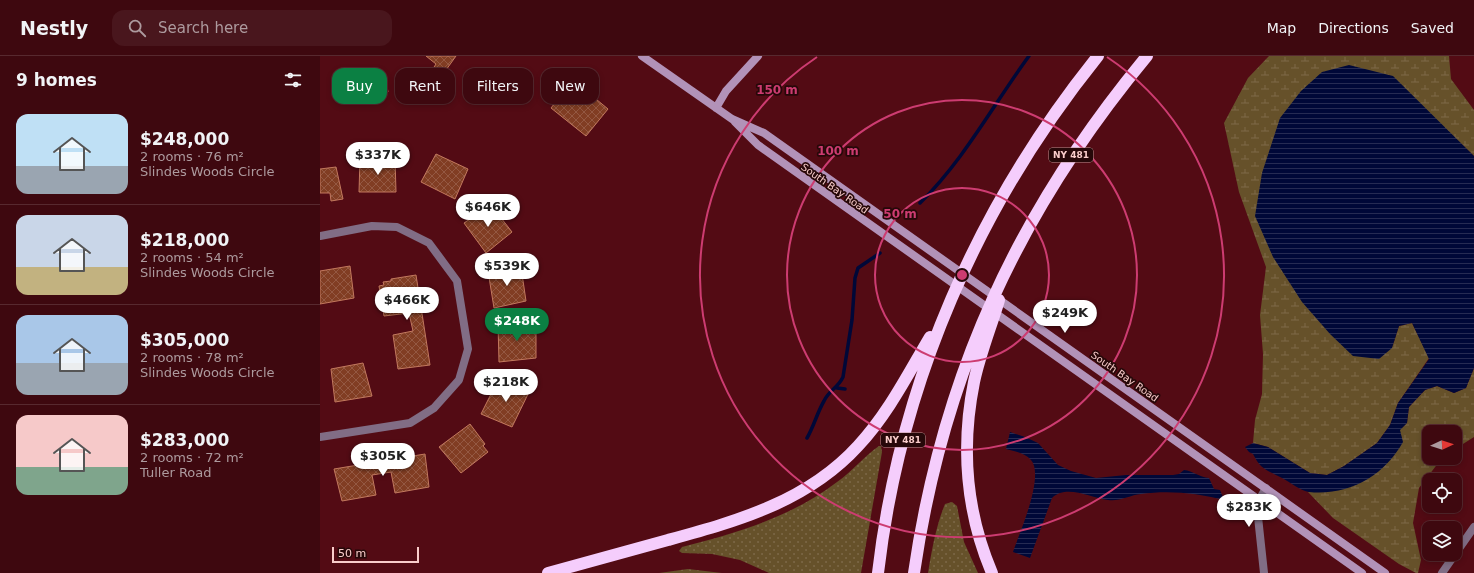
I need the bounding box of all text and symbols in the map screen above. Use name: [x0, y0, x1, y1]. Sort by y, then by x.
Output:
search box: [112, 10, 392, 46]
text: Nestly: [20, 17, 88, 39]
icon: search: [126, 17, 148, 39]
text: Search here: [158, 19, 248, 37]
text: Map: [1267, 20, 1296, 36]
text: Directions: [1318, 20, 1389, 36]
text: Saved: [1411, 20, 1454, 36]
chip: Buy: [332, 68, 387, 104]
chip: Rent: [395, 68, 455, 104]
chip: Filters: [463, 68, 533, 104]
chip: New: [541, 68, 599, 104]
icon: filters: [282, 69, 304, 91]
text: 9 homes: [16, 70, 97, 90]
text: 150 m: [756, 83, 798, 97]
text: $248,000: [140, 129, 229, 149]
icon: home: [48, 130, 96, 178]
pin: $337K: [350, 142, 406, 176]
text: 100 m: [817, 144, 859, 158]
text: $337K: [355, 147, 401, 162]
road number: NY 481: [1049, 148, 1093, 162]
text: 2 rooms · 76 m²: [140, 149, 244, 164]
street label: South Bay Road: [799, 161, 870, 216]
text: Slindes Woods Circle: [140, 164, 275, 179]
pin: $646K: [460, 194, 516, 228]
text: $646K: [465, 199, 511, 214]
text: 50 m: [883, 207, 917, 221]
text: $218,000: [140, 230, 229, 250]
icon: home: [48, 231, 96, 279]
text: 2 rooms · 54 m²: [140, 250, 244, 265]
pin: $539K: [479, 253, 535, 287]
text: $539K: [484, 258, 530, 273]
text: Slindes Woods Circle: [140, 265, 275, 280]
centre of rings: [955, 268, 969, 282]
pin: $466K: [379, 287, 435, 321]
text: $466K: [384, 292, 430, 307]
pin: $249K: [1037, 300, 1093, 334]
text: $249K: [1042, 305, 1088, 320]
pin: $248K: [489, 308, 545, 342]
text: $248K: [494, 313, 540, 328]
text: $305,000: [140, 330, 229, 350]
icon: home: [48, 331, 96, 379]
street label: South Bay Road: [1089, 349, 1160, 404]
text: 2 rooms · 78 m²: [140, 350, 244, 365]
text: Slindes Woods Circle: [140, 365, 275, 380]
pin: $218K: [478, 369, 534, 403]
text: $218K: [483, 374, 529, 389]
north arrow: [1422, 425, 1462, 465]
map controls: [1422, 425, 1462, 561]
text: $283,000: [140, 430, 229, 450]
icon: home: [48, 431, 96, 479]
road number: NY 481: [881, 433, 925, 447]
pin: $305K: [355, 443, 411, 477]
text: $305K: [360, 448, 406, 463]
text: 2 rooms · 72 m²: [140, 450, 244, 465]
text: Tuller Road: [140, 465, 212, 480]
button: locate: [1422, 473, 1462, 513]
pin: $283K: [1221, 494, 1277, 528]
text: $283K: [1226, 499, 1272, 514]
button: layers: [1422, 521, 1462, 561]
scale bar: [332, 545, 419, 564]
text: 50 m: [338, 547, 366, 560]

